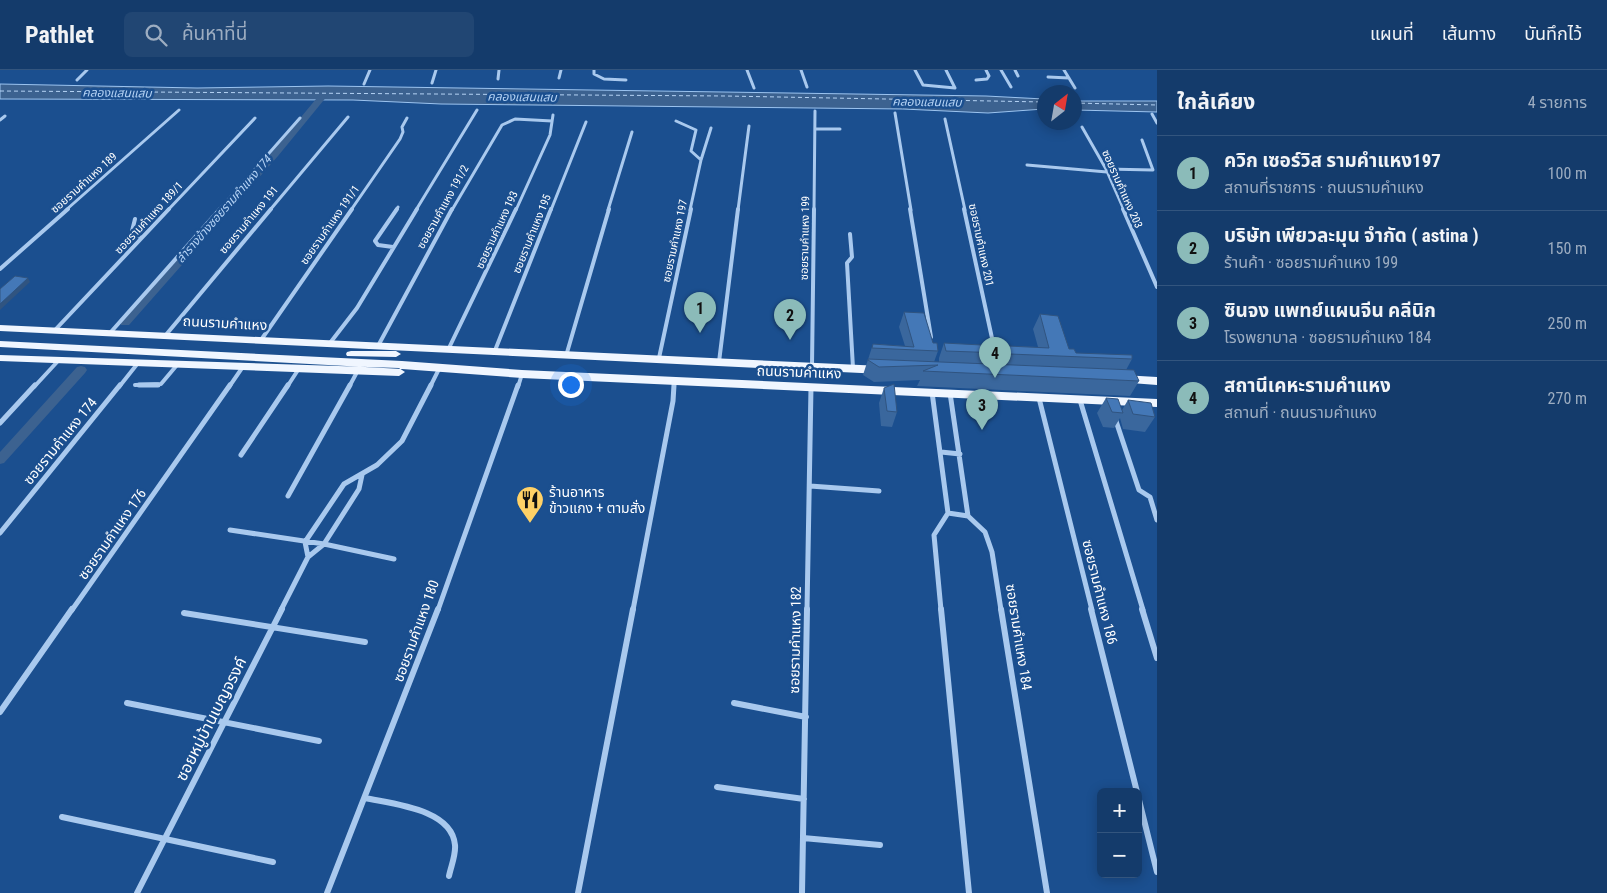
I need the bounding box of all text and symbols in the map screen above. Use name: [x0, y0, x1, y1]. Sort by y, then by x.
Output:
search box: [124, 12, 474, 57]
text: Pathlet: [25, 21, 94, 49]
icon: search: [142, 21, 170, 49]
text: ค้นหาที่นี่: [182, 22, 247, 45]
text: แผนที่: [1370, 23, 1414, 44]
text: เส้นทาง: [1442, 23, 1496, 44]
text: บันทึกไว้: [1524, 23, 1582, 44]
water label: คลองแสนแสบ: [82, 85, 153, 101]
north arrow: [1037, 85, 1082, 130]
water label: คลองแสนแสบ: [487, 89, 558, 105]
text: ใกล้เคียง: [1177, 90, 1255, 114]
text: 4 รายการ: [1528, 93, 1587, 112]
water label: คลองแสนแสบ: [892, 94, 963, 110]
street label: ซอยรามคำแหง 203: [1099, 148, 1145, 230]
text: ควิก เซอร์วิส รามคำแหง197: [1224, 149, 1441, 172]
street label: ซอยรามคำแหง 189: [48, 150, 120, 216]
water label: ลำรางข้างซอยรามคำแหง 174: [173, 152, 275, 266]
street label: ซอยรามคำแหง 191/2: [415, 163, 471, 251]
text: 1: [1189, 164, 1197, 183]
text: 100 m: [1548, 164, 1587, 183]
text: สถานที่ราชการ · ถนนรามคำแหง: [1224, 178, 1424, 197]
street label: ซอยรามคำแหง 189/1: [112, 179, 186, 257]
street label: ซอยรามคำแหง 191/1: [298, 183, 362, 267]
street label: ซอยรามคำแหง 191: [217, 184, 281, 256]
street label: ซอยรามคำแหง 193: [473, 189, 521, 271]
street label: ซอยรามคำแหง 195: [510, 193, 554, 275]
street label: ซอยรามคำแหง 199: [798, 196, 812, 280]
street label: ซอยรามคำแหง 197: [660, 198, 690, 284]
street label: ซอยรามคำแหง 201: [966, 202, 996, 288]
text: บริษัท เพียวละมุน จำกัด ( astina ): [1224, 224, 1479, 247]
text: 2: [1189, 239, 1197, 258]
text: 150 m: [1548, 239, 1587, 258]
text: ร้านค้า · ซอยรามคำแหง 199: [1224, 253, 1398, 272]
pin: 1: [684, 292, 716, 333]
pin: 2: [774, 299, 806, 340]
text: ซินจง แพทย์แผนจีน คลีนิก: [1224, 299, 1436, 322]
street label: ถนนรามคำแหง: [182, 313, 268, 333]
text: 3: [1189, 314, 1197, 333]
text: 250 m: [1548, 314, 1587, 333]
text: โรงพยาบาล · ซอยรามคำแหง 184: [1224, 328, 1431, 347]
pin: 4: [979, 337, 1011, 378]
street label: ถนนรามคำแหง: [756, 363, 842, 381]
your location: [558, 372, 584, 398]
text: สถานีเคหะรามคำแหง: [1224, 374, 1391, 397]
pin: 3: [966, 389, 998, 430]
text: 4: [1189, 389, 1197, 408]
text: 270 m: [1548, 389, 1587, 408]
street label: ซอยรามคำแหง 174: [20, 394, 100, 488]
text: สถานที่ · ถนนรามคำแหง: [1224, 403, 1377, 422]
place label: ร้านอาหาร ข้าวแกง + ตามสั่ง: [549, 484, 645, 516]
street label: ซอยรามคำแหง 176: [75, 485, 149, 582]
restaurant icon: ร้านอาหาร ข้าวแกง + ตามสั่ง: [515, 485, 545, 524]
street label: ซอยรามคำแหง 186: [1079, 538, 1121, 646]
street label: ซอยรามคำแหง 180: [390, 578, 442, 684]
street label: ซอยรามคำแหง 184: [1003, 583, 1035, 691]
street label: ซอยรามคำแหง 182: [786, 586, 804, 694]
street label: ซอยหมู่บ้านเบญจรงค์: [172, 654, 250, 784]
map controls: [1097, 788, 1142, 878]
button: +: [1097, 788, 1142, 833]
button: −: [1097, 833, 1142, 878]

